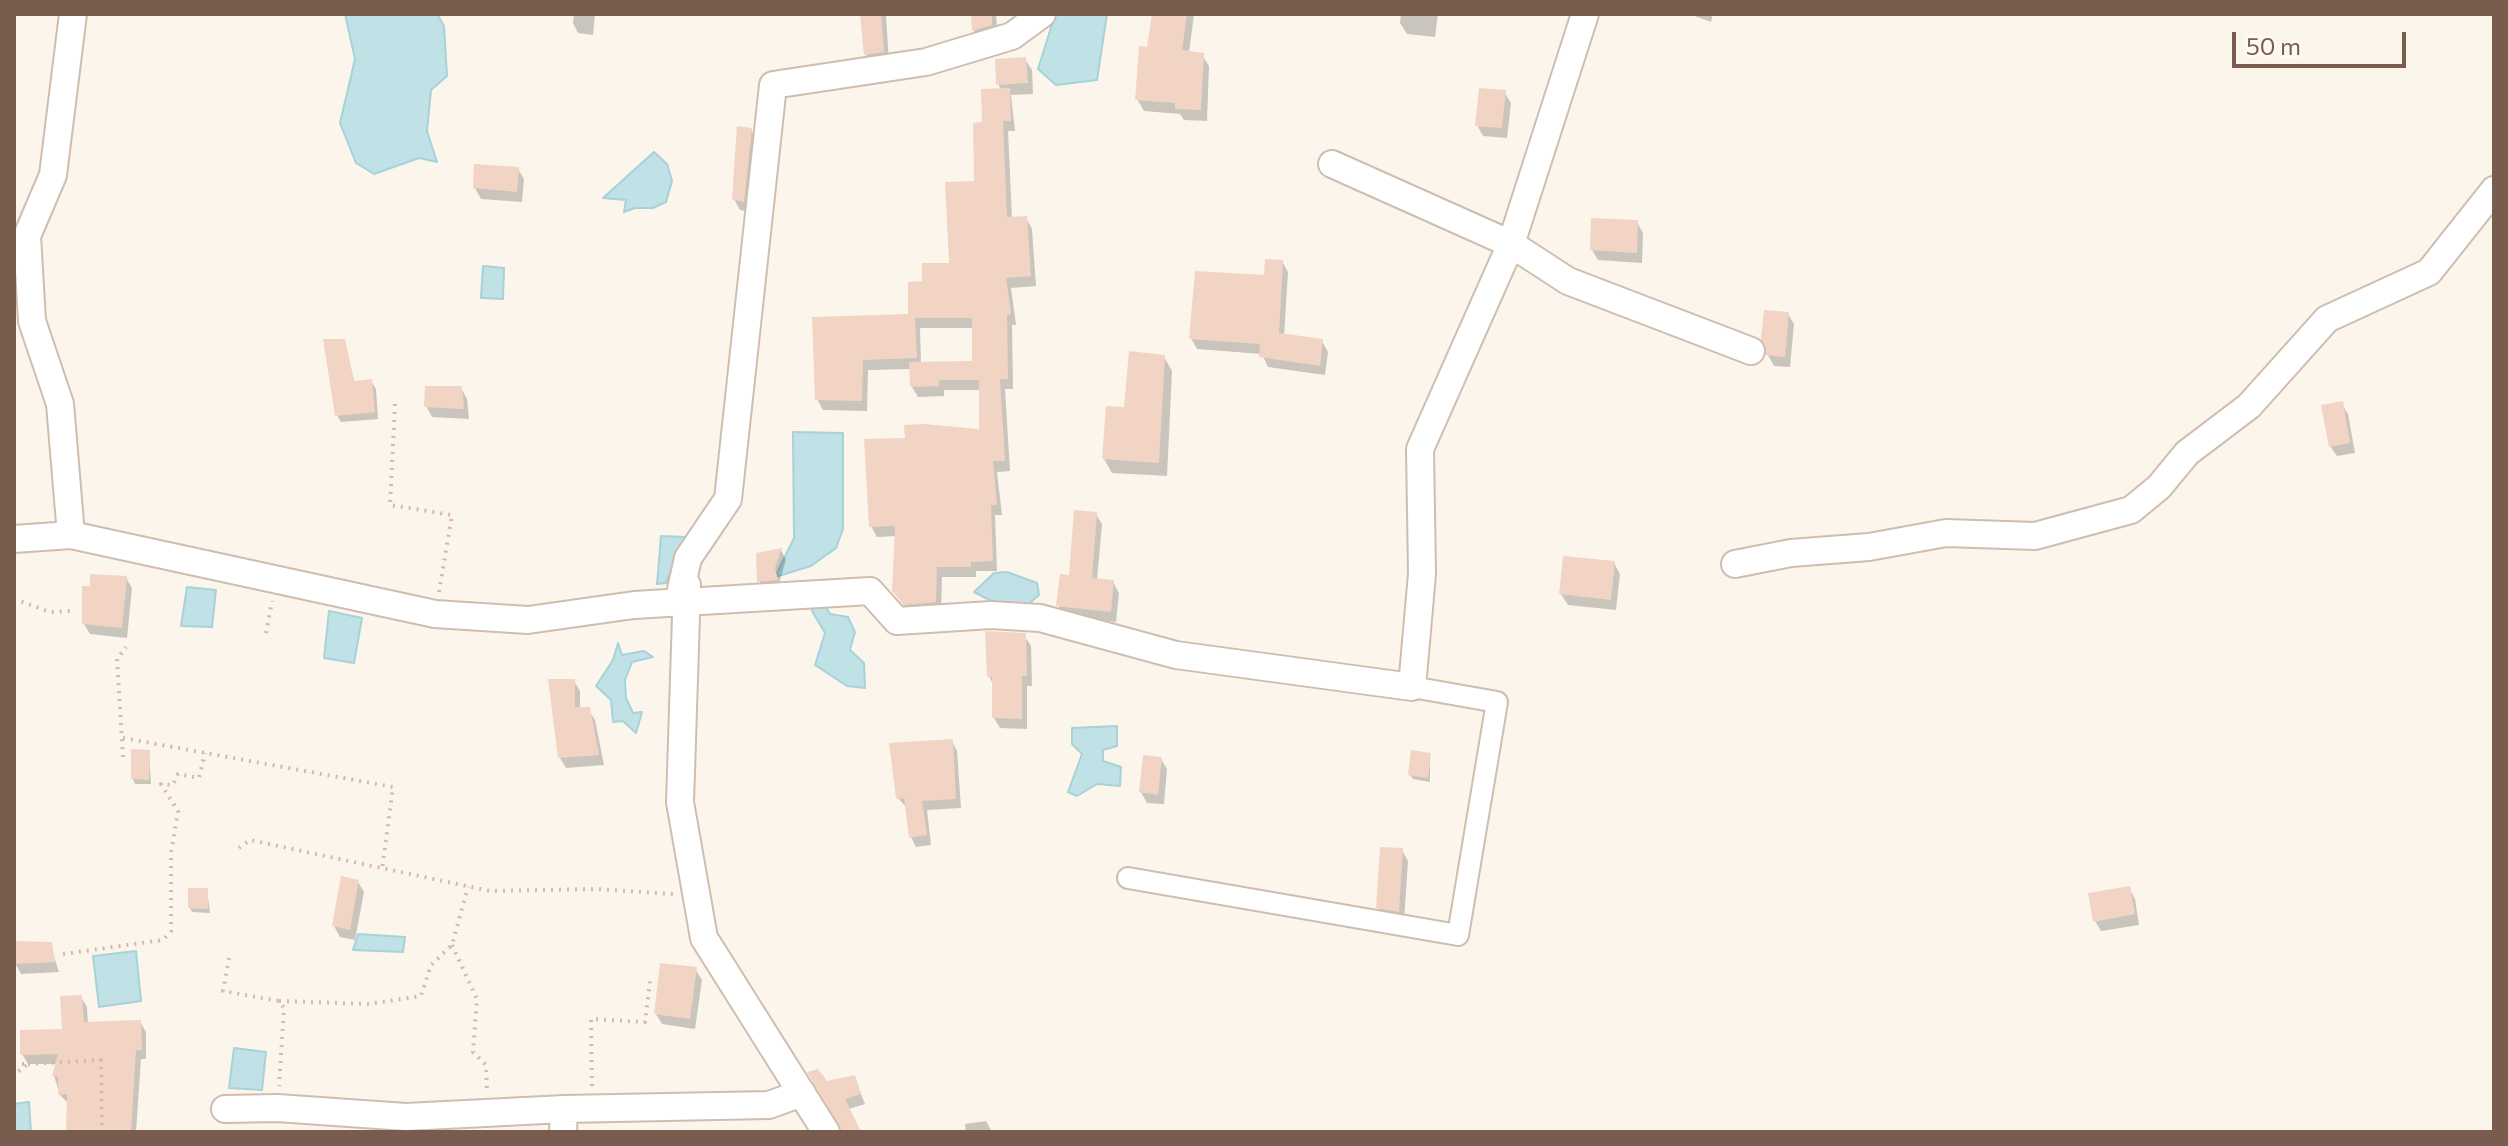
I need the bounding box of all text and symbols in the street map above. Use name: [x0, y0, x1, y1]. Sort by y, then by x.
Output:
scale bar: [2236, 16, 2410, 66]
text: 50 m: [2246, 31, 2301, 60]

